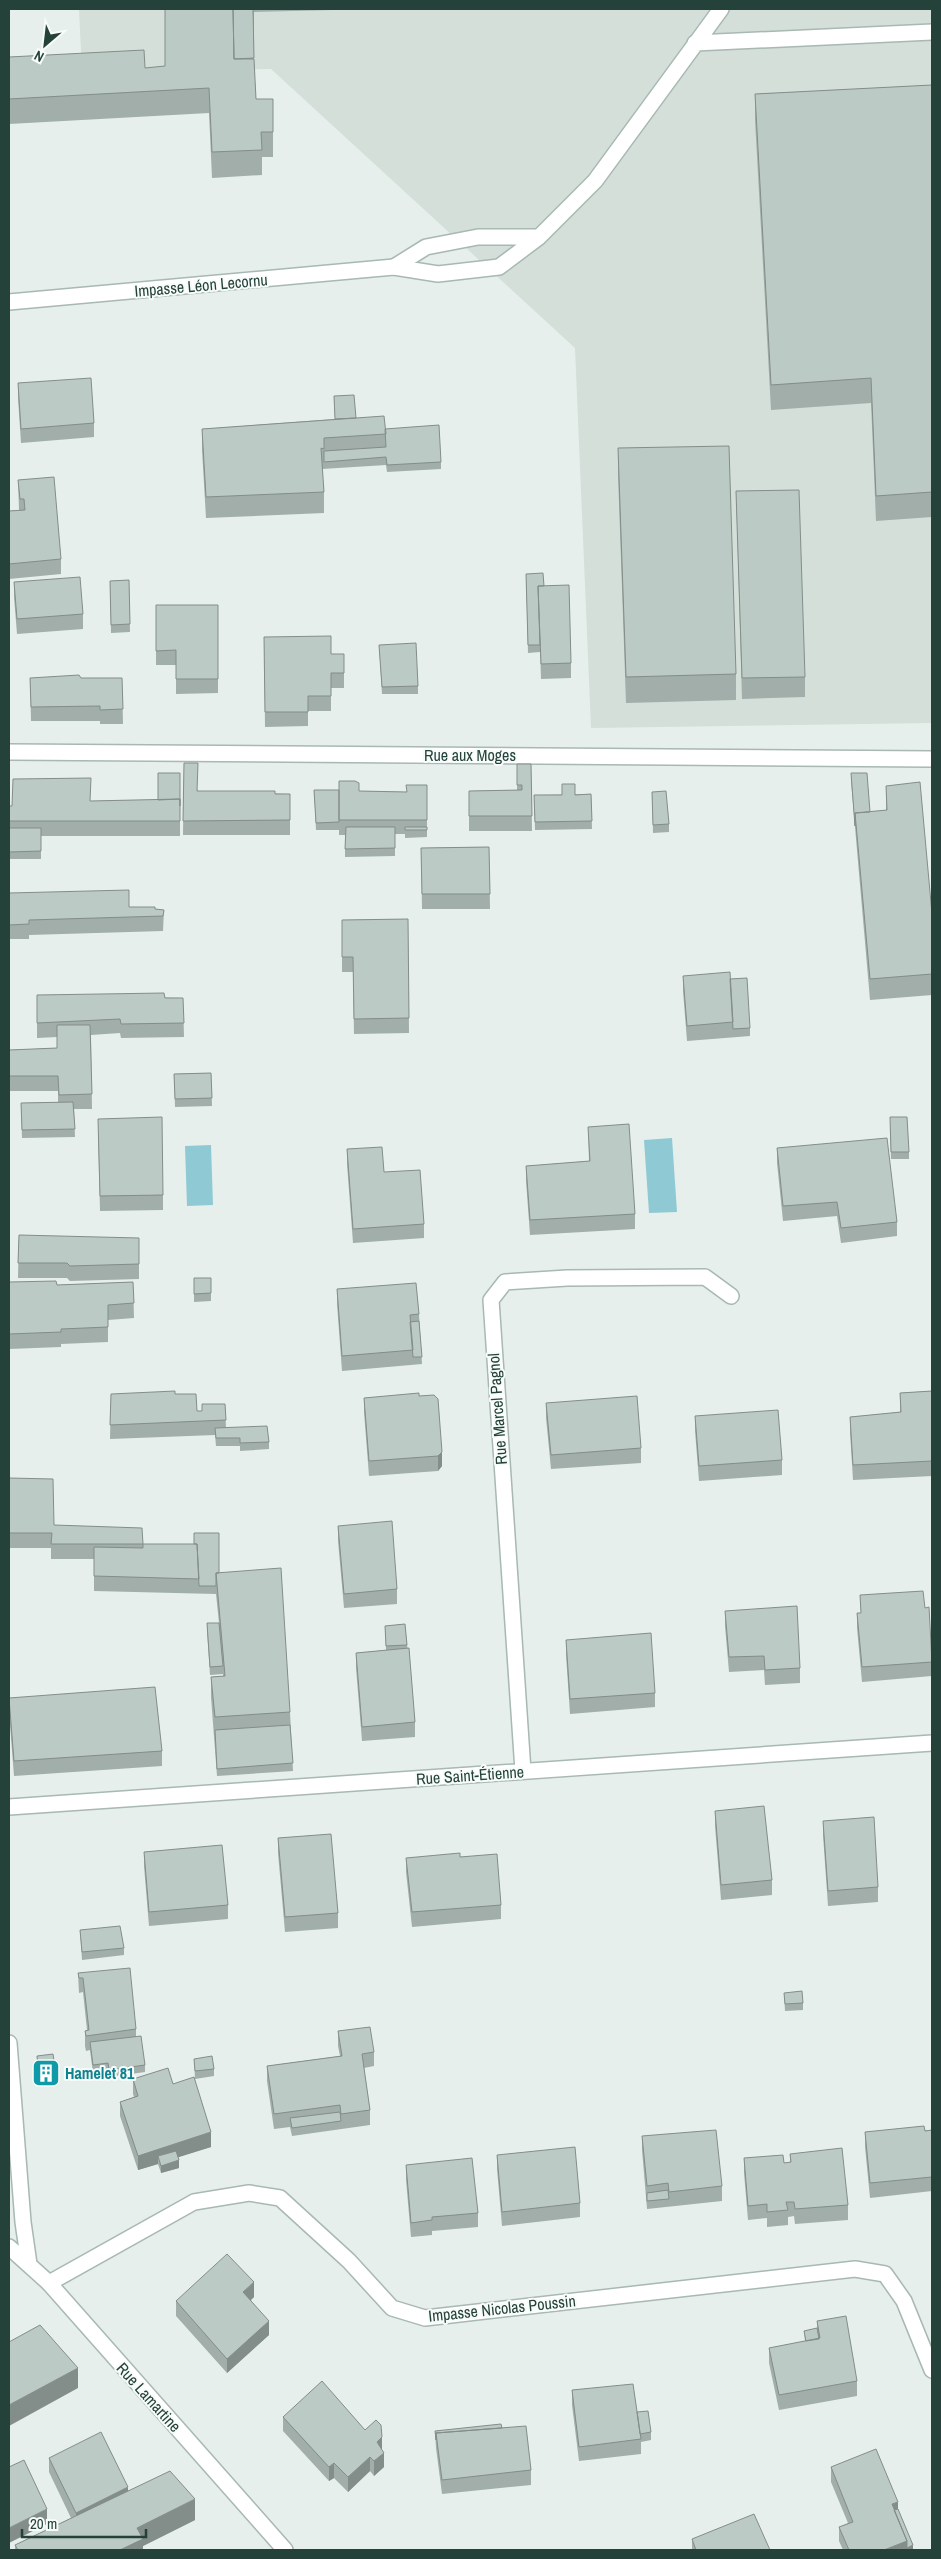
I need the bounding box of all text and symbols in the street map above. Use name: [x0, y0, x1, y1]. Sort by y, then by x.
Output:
north arrow: [20, 20, 70, 70]
text: N: [31, 47, 47, 66]
street label: Impasse Léon Lecornu: [134, 268, 268, 302]
street label: Rue aux Moges: [424, 744, 516, 766]
street label: Rue Marcel Pagnol: [482, 1353, 512, 1465]
street label: Rue Saint-Étienne: [415, 1760, 525, 1790]
building icon: Hamelet 81: [31, 2058, 61, 2088]
place label: Hamelet 81: [65, 2062, 135, 2084]
street label: Impasse Nicolas Poussin: [427, 2289, 577, 2327]
street label: Rue Lamartine: [112, 2357, 186, 2437]
scale bar: [22, 2506, 146, 2538]
text: 20 m: [30, 2513, 57, 2534]

